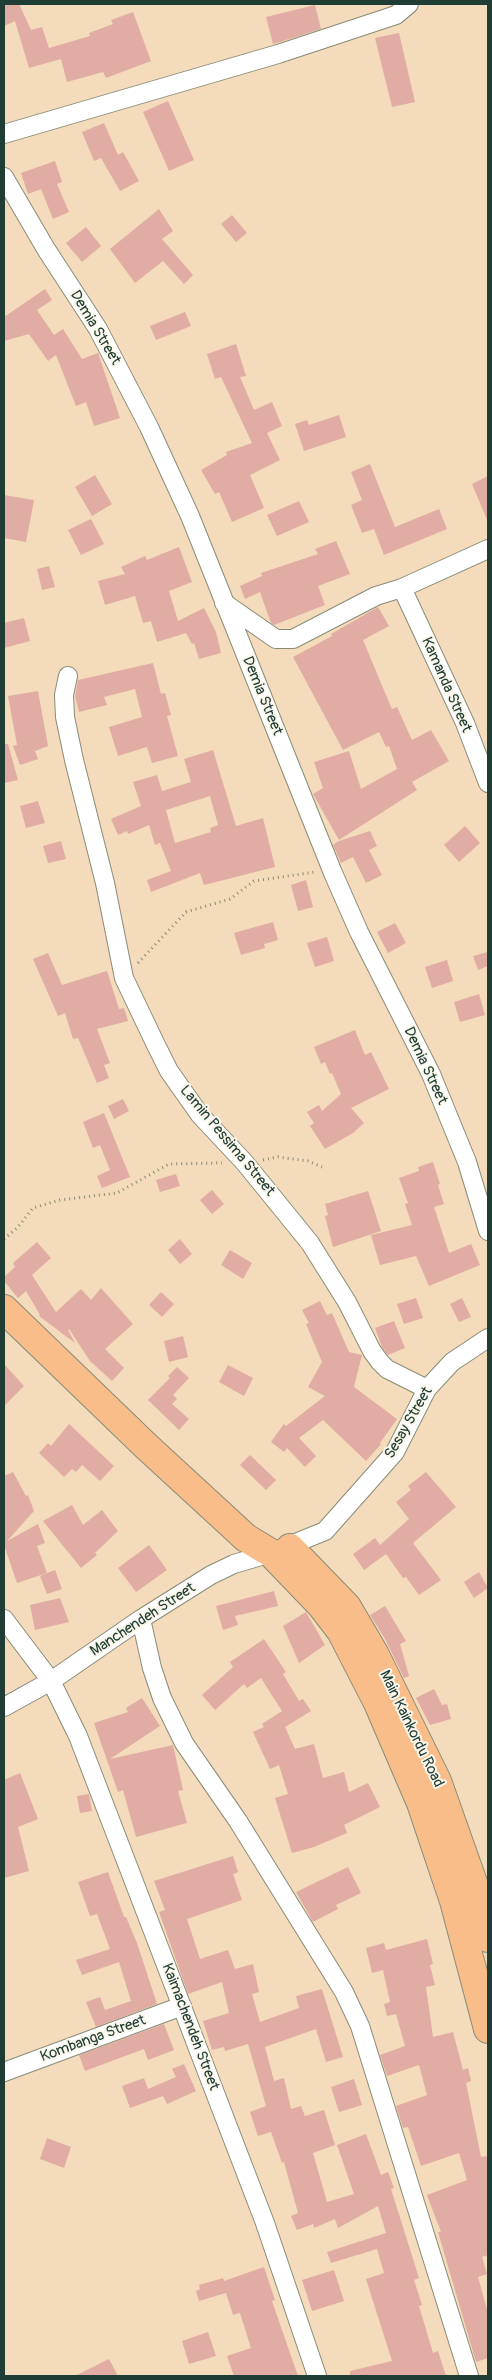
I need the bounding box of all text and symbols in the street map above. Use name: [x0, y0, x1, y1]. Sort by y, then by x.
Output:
street label: Demia Street: [66, 288, 124, 368]
street label: Kamanda Street: [417, 634, 475, 736]
street label: Demia Street: [238, 654, 286, 738]
street label: Demia Street: [399, 1024, 451, 1108]
street label: Lamin Pessima Street: [176, 1082, 278, 1200]
street label: Sesay Street: [381, 1384, 437, 1462]
street label: Manchendeh Street: [87, 1579, 199, 1661]
street label: Main Kainkordu Road: [375, 1668, 447, 1790]
street label: Kaimachendeh Street: [157, 1961, 223, 2093]
street label: Kombanga Street: [38, 2012, 148, 2066]

